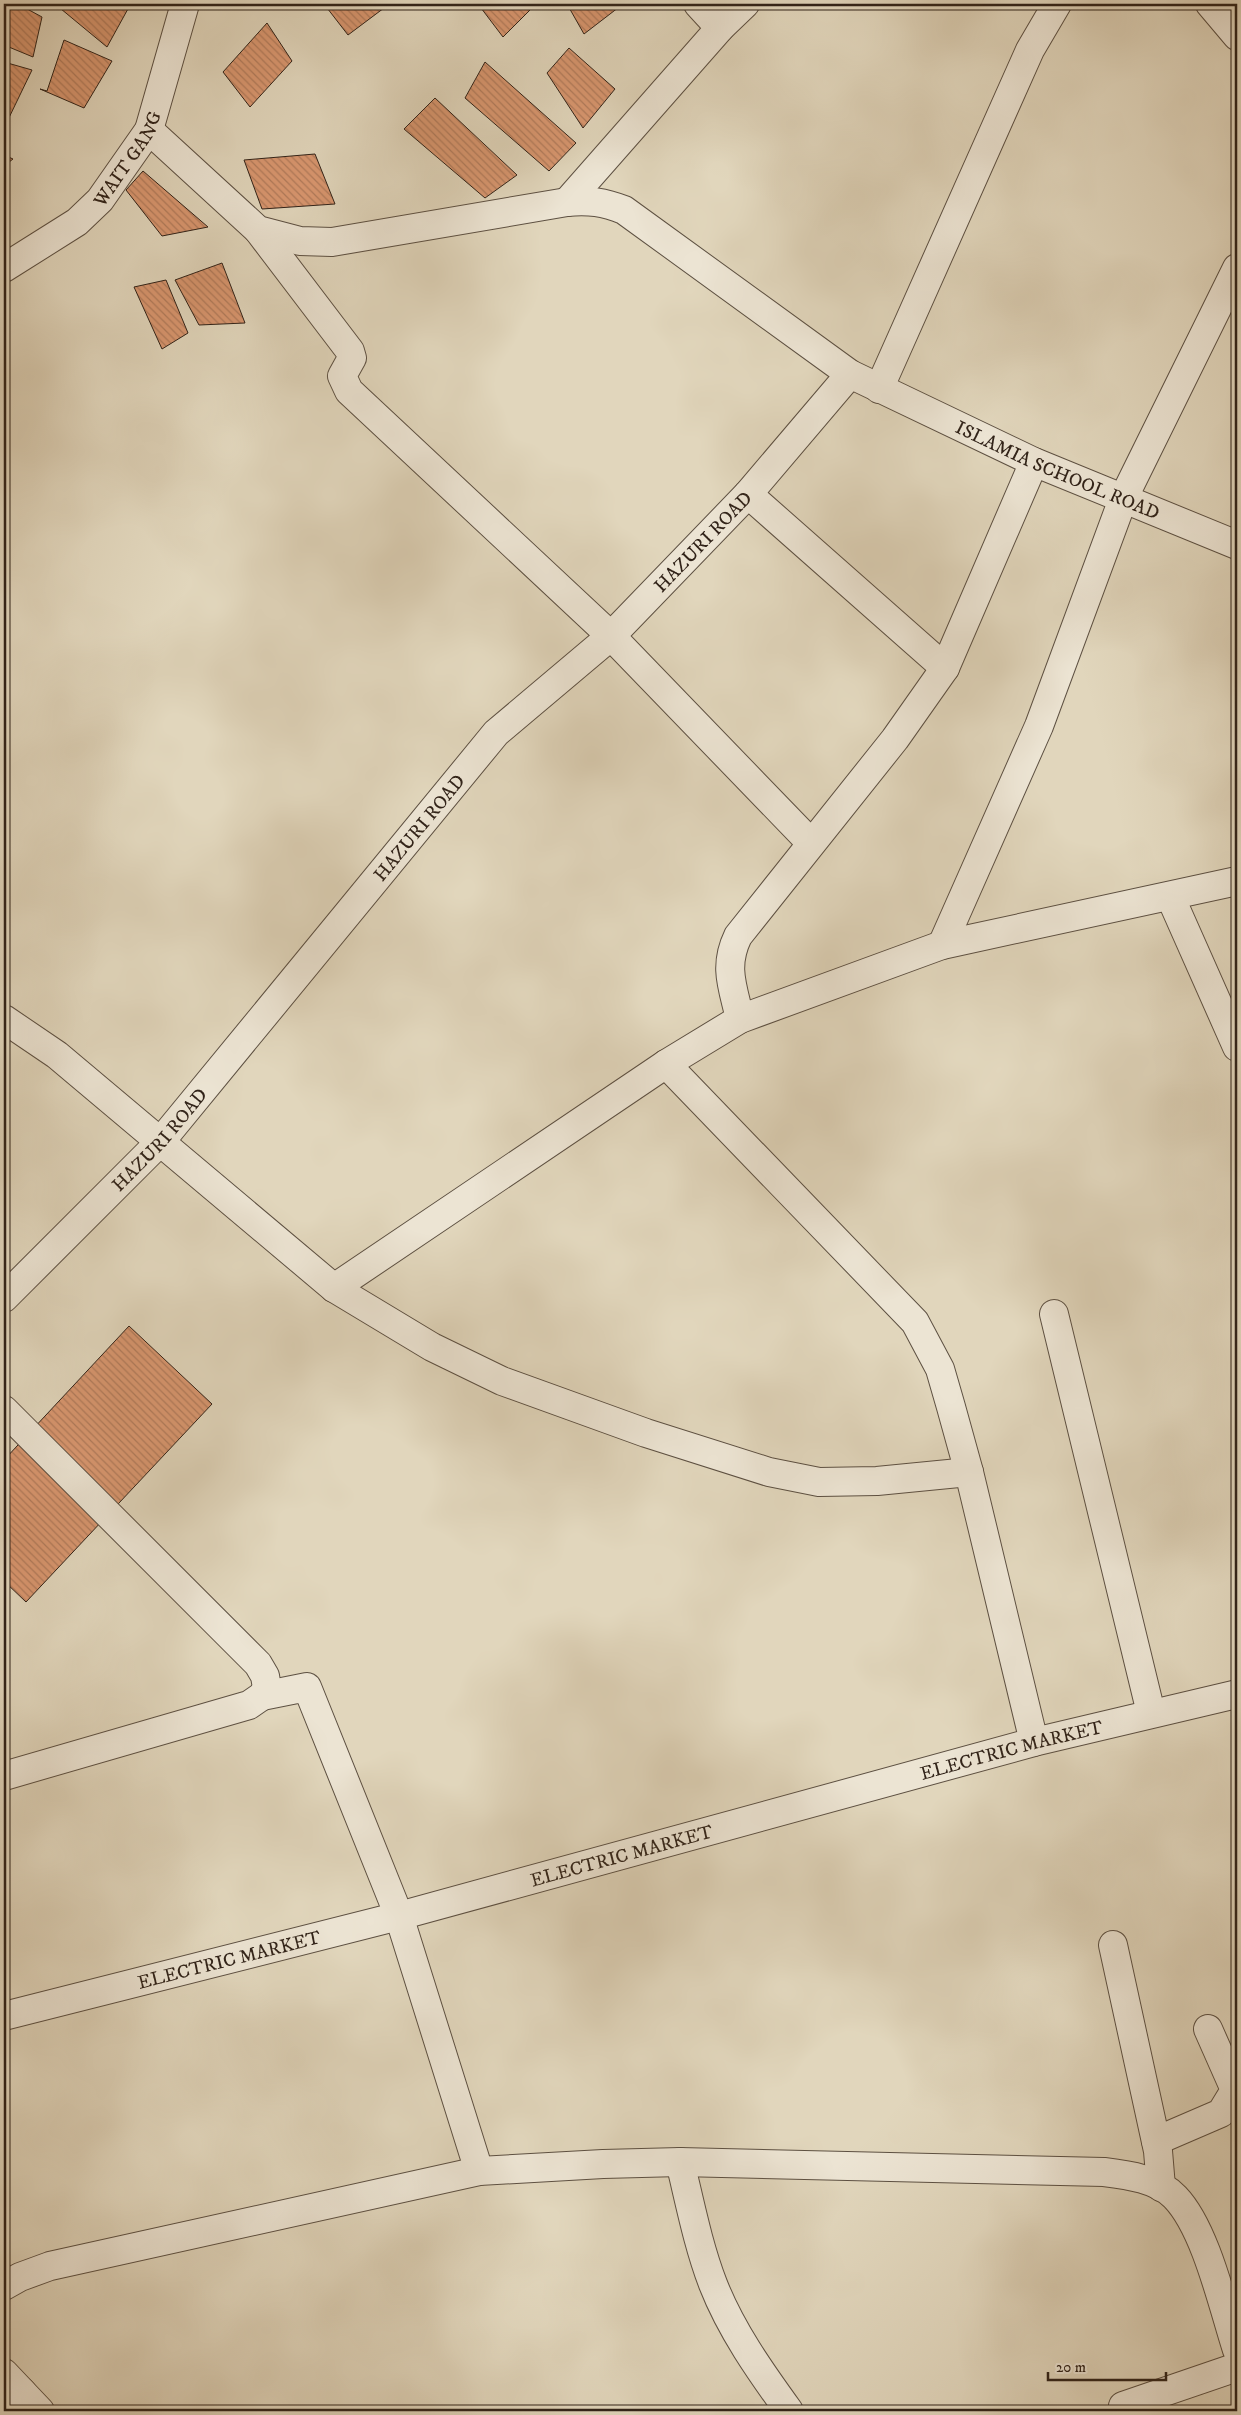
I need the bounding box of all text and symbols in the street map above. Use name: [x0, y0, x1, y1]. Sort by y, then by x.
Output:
street label: WAIT GANG: [88, 109, 167, 212]
street label: ISLAMIA SCHOOL ROAD: [951, 416, 1163, 525]
street label: HAZURI ROAD: [650, 487, 757, 598]
street label: HAZURI ROAD: [369, 770, 470, 886]
street label: HAZURI ROAD: [107, 1084, 213, 1197]
street label: ELECTRIC MARKET: [918, 1716, 1106, 1786]
street label: ELECTRIC MARKET: [528, 1820, 716, 1892]
street label: ELECTRIC MARKET: [135, 1926, 324, 1995]
scale bar: [1048, 2350, 1166, 2382]
text: 20 m: [1056, 2358, 1086, 2377]

